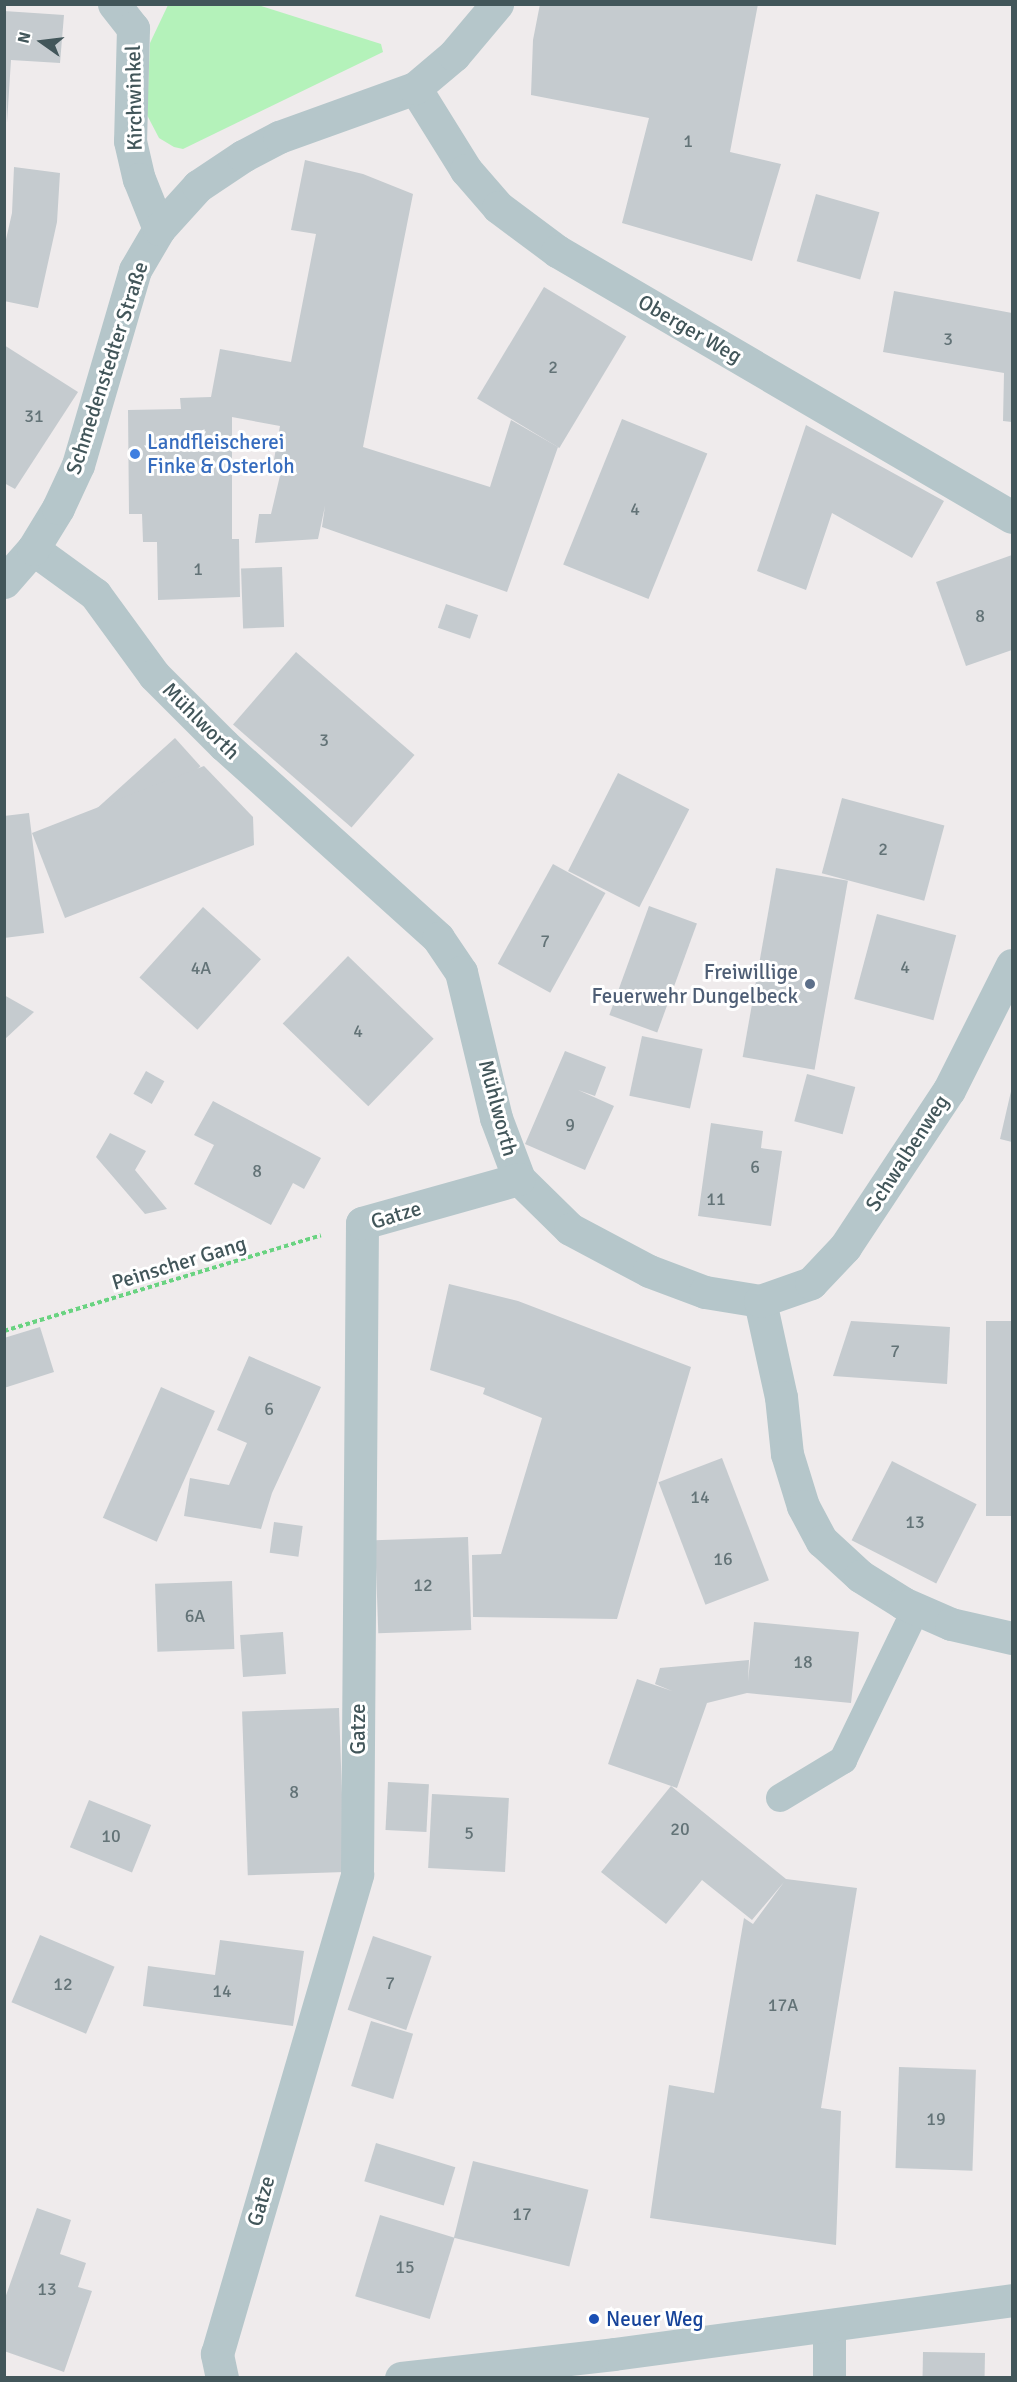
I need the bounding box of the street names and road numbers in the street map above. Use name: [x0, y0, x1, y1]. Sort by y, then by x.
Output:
street label: Kirchwinkel: [120, 45, 148, 151]
street label: Schmedenstedter Straße: [61, 258, 153, 478]
street label: Oberger Weg: [634, 289, 746, 369]
street label: Mühlworth: [157, 677, 245, 765]
street label: Mühlworth: [473, 1057, 523, 1159]
street label: Schwalbenweg: [860, 1090, 954, 1216]
street label: Gatze: [368, 1195, 424, 1235]
street label: Peinscher Gang: [109, 1231, 249, 1295]
street label: Gatze: [345, 1703, 371, 1755]
street label: Gatze: [242, 2173, 280, 2229]

